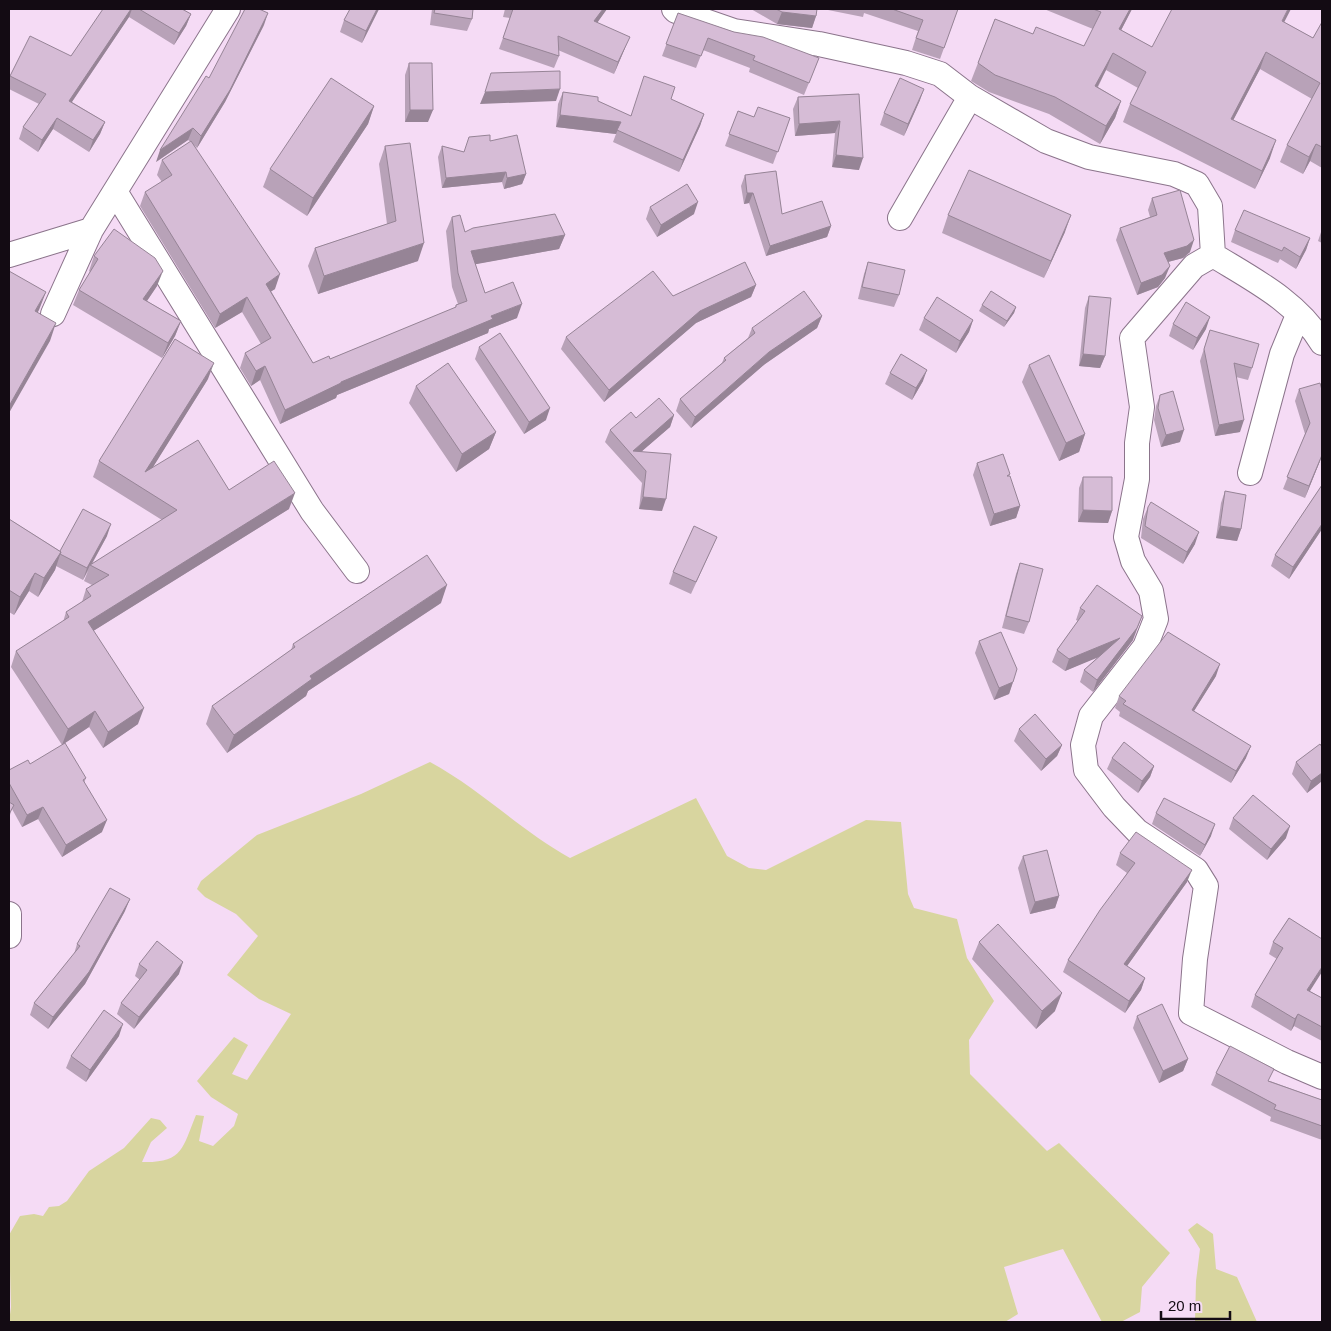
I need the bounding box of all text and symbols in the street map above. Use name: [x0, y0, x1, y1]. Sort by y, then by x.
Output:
scale bar: [1161, 1288, 1230, 1320]
text: 20 m: [1168, 1297, 1201, 1314]

